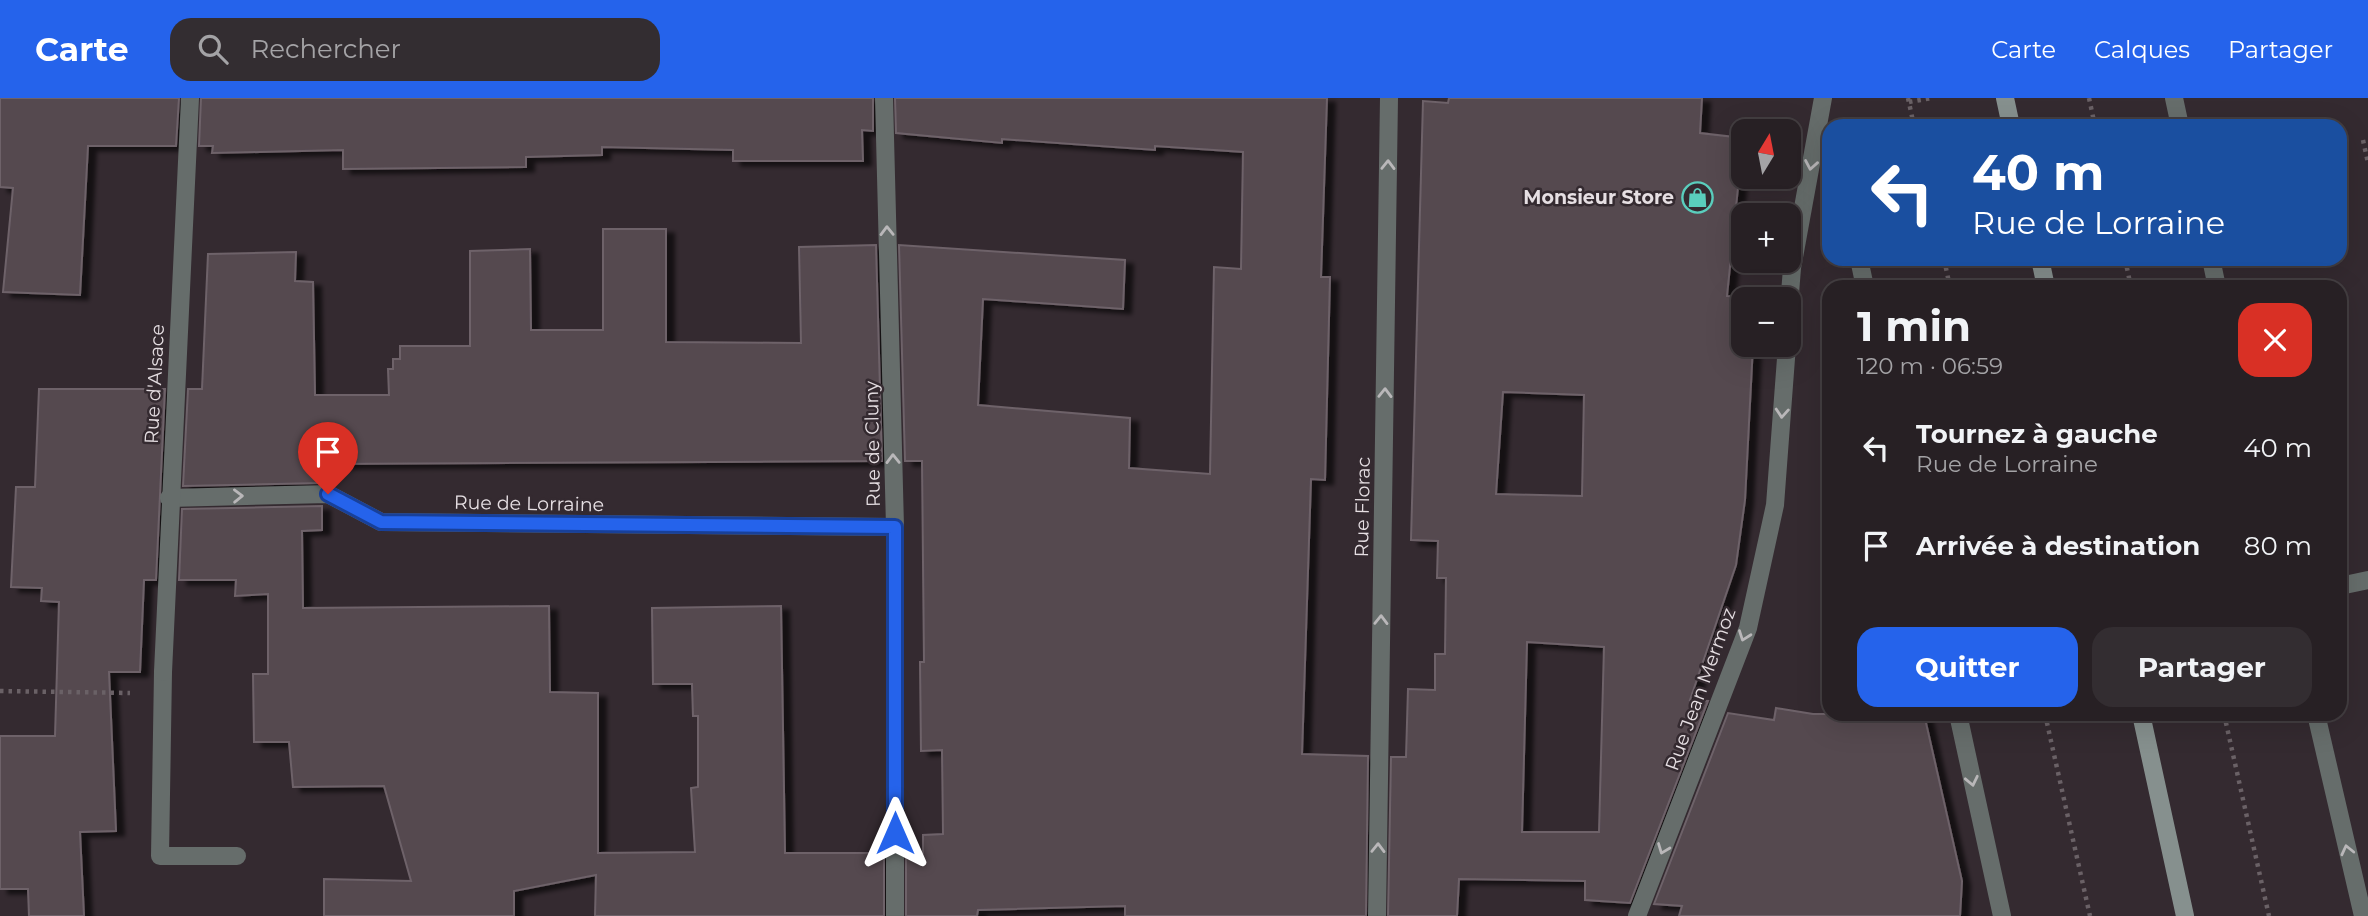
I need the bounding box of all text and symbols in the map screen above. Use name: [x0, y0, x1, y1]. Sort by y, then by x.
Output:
search box: [170, 18, 660, 81]
text: Carte: [35, 29, 128, 69]
icon: search: [194, 30, 232, 68]
text: Rechercher: [250, 33, 401, 65]
text: Carte: [1991, 35, 2056, 64]
text: Calques: [2094, 35, 2190, 64]
text: Partager: [2228, 35, 2333, 64]
north arrow: [1731, 119, 1801, 189]
map controls: [1731, 119, 1801, 357]
text: 40 m: [1972, 143, 2104, 202]
icon: left: [1857, 147, 1948, 238]
one-way arrow: [1804, 159, 1819, 171]
one-way arrow: [1380, 160, 1396, 170]
shop icon: Monsieur Store: [1680, 180, 1714, 214]
place label: Monsieur Store: [1523, 186, 1674, 209]
button: +: [1731, 203, 1801, 273]
text: Rue de Lorraine: [1972, 203, 2225, 242]
one-way arrow: [880, 226, 895, 237]
button: −: [1731, 287, 1801, 357]
text: 1 min: [1857, 300, 1971, 352]
button: close: [2238, 303, 2312, 377]
street label: Rue d'Alsace: [140, 323, 169, 445]
text: 120 m · 06:59: [1857, 352, 2003, 380]
street label: Rue de Cluny: [860, 380, 885, 507]
one-way arrow: [1377, 387, 1393, 398]
one-way arrow: [1775, 408, 1790, 419]
text: Tournez à gauche: [1916, 418, 2158, 450]
pin: [298, 422, 358, 494]
icon: left: [1857, 429, 1895, 467]
text: 40 m: [2243, 432, 2312, 464]
icon: arrive: [309, 433, 347, 471]
text: Rue de Lorraine: [1916, 450, 2098, 478]
one-way arrow: [886, 453, 901, 464]
street label: Rue Florac: [1350, 456, 1375, 558]
one-way arrow: [233, 488, 243, 504]
street label: Rue de Lorraine: [454, 491, 604, 516]
icon: arrive: [1857, 527, 1895, 565]
text: Arrivée à destination: [1916, 530, 2200, 562]
text: 80 m: [2244, 530, 2312, 562]
street label: Rue Jean Mermoz: [1660, 605, 1741, 774]
one-way arrow: [1374, 615, 1389, 626]
button: Quitter: [1857, 627, 2078, 707]
button: Partager: [2092, 627, 2312, 707]
one-way arrow: [1738, 630, 1752, 642]
one-way arrow: [1964, 775, 1979, 787]
position arrow: [858, 796, 932, 870]
one-way arrow: [1370, 842, 1386, 853]
one-way arrow: [1657, 842, 1671, 855]
one-way arrow: [2341, 844, 2355, 856]

